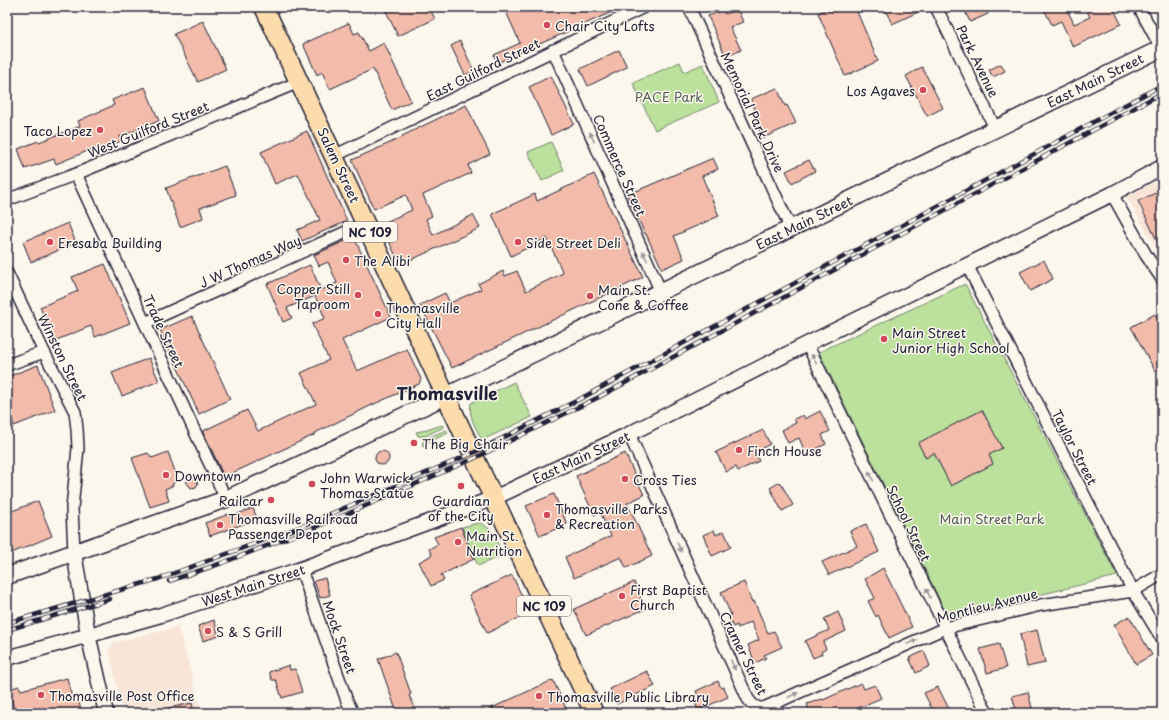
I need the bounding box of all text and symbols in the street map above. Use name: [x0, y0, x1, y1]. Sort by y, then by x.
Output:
place label: Chair City Lofts: [555, 16, 655, 35]
marker: Chair City Lofts: [542, 20, 552, 30]
street label: Park Avenue: [952, 22, 1004, 100]
street label: East Guilford Street: [423, 33, 543, 105]
street label: East Main Street: [1043, 48, 1147, 112]
street label: Memorial Park Drive: [717, 49, 789, 175]
place label: Los Agaves: [847, 81, 915, 100]
marker: Los Agaves: [918, 85, 928, 95]
park label: PACE Park: [635, 87, 703, 106]
street label: West Guilford Street: [85, 96, 211, 162]
street label: Commerce Street: [589, 111, 651, 219]
place label: Taco Lopez: [23, 121, 92, 140]
street label: Salem Street: [313, 124, 365, 206]
marker: Taco Lopez: [95, 125, 105, 135]
one-way arrow: [589, 132, 595, 143]
street label: East Main Street: [752, 190, 856, 254]
road number: NC 109: [343, 222, 397, 242]
street label: J W Thomas Way: [196, 230, 304, 292]
place label: Eresaba Building: [58, 233, 162, 252]
place label: Side Street Deli: [526, 233, 621, 252]
marker: Eresaba Building: [45, 237, 55, 247]
marker: Side Street Deli: [513, 237, 523, 247]
place label: The Alibi: [354, 251, 410, 270]
one-way arrow: [642, 251, 648, 262]
marker: The Alibi: [341, 255, 351, 265]
place label: Copper Still Taproom: [276, 279, 350, 313]
place label: Main St. Cone & Coffee: [598, 280, 689, 314]
marker: Copper Still Taproom: [353, 290, 363, 300]
street label: Trade Street: [139, 291, 189, 371]
marker: Main St. Cone & Coffee: [585, 291, 595, 301]
place label: Thomasville City Hall: [386, 298, 460, 332]
marker: Thomasville City Hall: [373, 309, 383, 319]
street label: Winston Street: [34, 310, 92, 404]
place label: Main Street Junior High School: [892, 323, 1010, 357]
marker: Main Street Junior High School: [879, 334, 889, 344]
one-way arrow: [811, 353, 817, 365]
district label: Thomasville: [396, 380, 498, 406]
street label: Taylor Street: [1048, 406, 1102, 488]
street label: East Main Street: [529, 426, 633, 488]
place label: The Big Chair: [422, 434, 508, 453]
marker: The Big Chair: [409, 438, 419, 448]
place label: Finch House: [747, 441, 822, 460]
marker: Finch House: [734, 445, 744, 455]
place label: Downtown: [174, 466, 241, 485]
place label: John Warwick Thomas Statue: [320, 468, 414, 502]
marker: Downtown: [161, 470, 171, 480]
place label: Cross Ties: [633, 470, 697, 489]
one-way arrow: [868, 471, 874, 482]
marker: Cross Ties: [620, 474, 630, 484]
marker: John Warwick Thomas Statue: [307, 479, 317, 489]
marker: Guardian of the City: [456, 481, 466, 491]
street label: School Street: [882, 481, 936, 565]
place label: Railcar: [218, 491, 263, 510]
place label: Guardian of the City: [428, 491, 494, 525]
marker: Railcar: [266, 495, 276, 505]
place label: Thomasville Parks & Recreation: [555, 499, 668, 533]
place label: Thomasville Railroad Passenger Depot: [228, 509, 358, 543]
park label: Main Street Park: [939, 509, 1045, 528]
marker: Thomasville Parks & Recreation: [542, 510, 552, 520]
marker: Thomasville Railroad Passenger Depot: [215, 520, 225, 530]
place label: Main St. Nutrition: [466, 526, 522, 560]
marker: Main St. Nutrition: [453, 537, 463, 547]
one-way arrow: [677, 541, 683, 553]
street label: West Main Street: [199, 559, 307, 611]
place label: First Baptist Church: [630, 580, 707, 614]
street label: Montlieu Avenue: [935, 583, 1039, 627]
one-way arrow: [925, 587, 931, 599]
marker: First Baptist Church: [617, 591, 627, 601]
road number: NC 109: [517, 596, 571, 616]
street label: Mock Street: [319, 598, 361, 676]
street label: Cramer Street: [716, 608, 772, 698]
place label: S & S Grill: [216, 622, 282, 641]
marker: S & S Grill: [203, 626, 213, 636]
one-way arrow: [906, 639, 918, 645]
one-way arrow: [730, 660, 736, 671]
place label: Thomasville Post Office: [49, 686, 194, 705]
place label: Thomasville Public Library: [547, 687, 709, 706]
marker: Thomasville Post Office: [36, 690, 46, 700]
marker: Thomasville Public Library: [534, 691, 544, 701]
one-way arrow: [787, 691, 799, 698]

